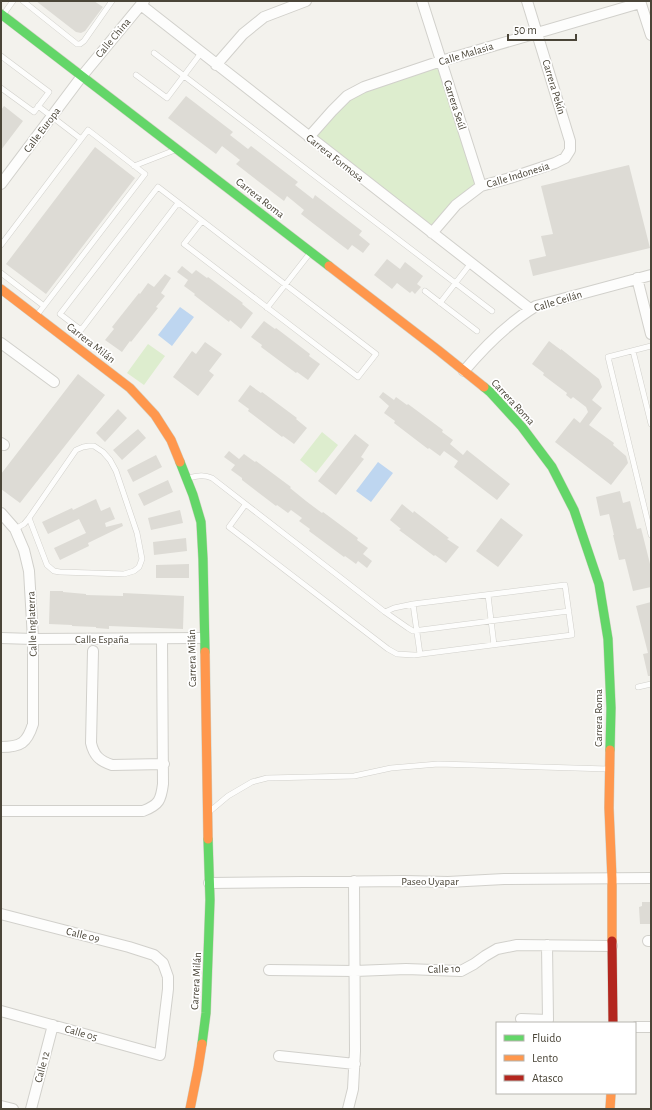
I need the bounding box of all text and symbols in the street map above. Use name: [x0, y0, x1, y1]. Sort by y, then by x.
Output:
street label: Calle China: [93, 16, 133, 60]
scale bar: [508, 16, 576, 42]
text: 50 m: [514, 24, 537, 36]
street label: Calle Malasia: [437, 40, 495, 68]
street label: Carrera Pekín: [540, 58, 568, 116]
street label: Carrera Seúl: [442, 79, 468, 131]
street label: Calle Europa: [22, 105, 62, 155]
street label: Carrera Formosa: [304, 132, 366, 184]
street label: Calle Indonesia: [485, 160, 551, 190]
street label: Carrera Roma: [234, 176, 286, 220]
street label: Calle Ceilán: [533, 288, 583, 314]
street label: Carrera Milán: [65, 321, 117, 365]
street label: Carrera Roma: [489, 377, 537, 427]
street label: Calle Inglaterra: [25, 591, 39, 657]
street label: Carrera Milán: [186, 629, 198, 687]
street label: Calle España: [75, 634, 129, 645]
street label: Carrera Roma: [593, 689, 604, 747]
street label: Paseo Uyapar: [401, 876, 459, 887]
street label: Calle 09: [65, 926, 101, 944]
street label: Carrera Milán: [189, 952, 203, 1010]
street label: Calle 10: [427, 963, 461, 975]
legend: [496, 1022, 636, 1094]
street label: Calle 05: [63, 1023, 99, 1043]
text: Fluido: [532, 1032, 561, 1044]
street label: Calle 12: [33, 1050, 51, 1084]
text: Lento: [532, 1052, 558, 1064]
text: Atasco: [532, 1072, 563, 1084]

